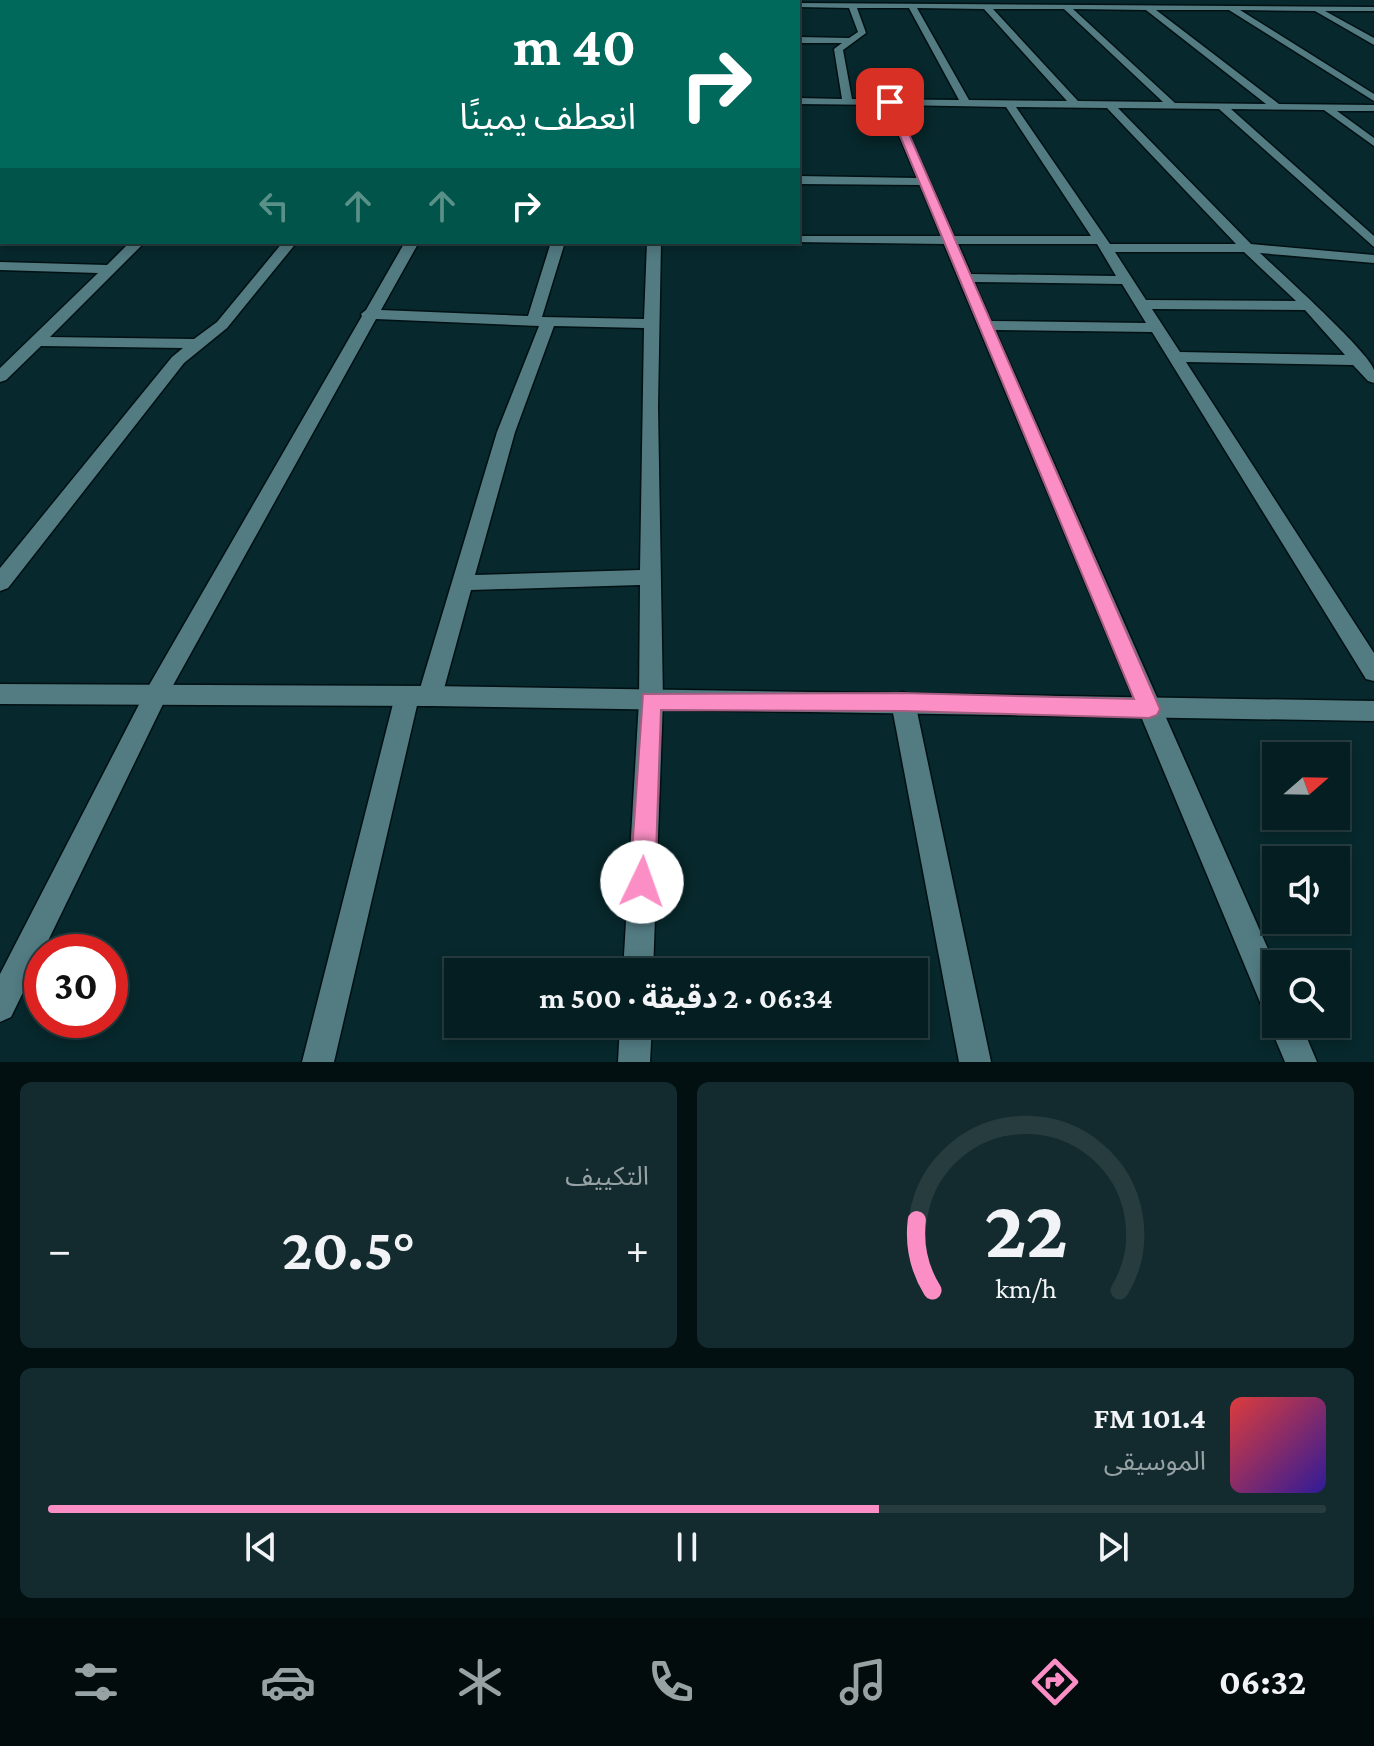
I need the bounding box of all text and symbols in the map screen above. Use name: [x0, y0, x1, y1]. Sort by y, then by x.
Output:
text: 40 m: [514, 15, 636, 77]
icon: right: [664, 32, 768, 136]
pin: [856, 68, 924, 136]
icon: arrive: [868, 80, 912, 124]
text: انعطف يمينًا: [459, 97, 636, 137]
icon: left: [252, 184, 296, 228]
icon: ahead: [336, 184, 380, 228]
icon: ahead: [420, 184, 464, 228]
icon: right: [504, 184, 548, 228]
north arrow: [1262, 742, 1350, 830]
map controls: [1262, 742, 1350, 1038]
position arrow: [600, 840, 684, 924]
button: sound: [1262, 846, 1350, 934]
speed limit sign: 30: [24, 934, 128, 1038]
button: search: [1262, 950, 1350, 1038]
text: 06:34 · 2 دقيقة · 500 m: [539, 981, 833, 1014]
text: التكييف: [565, 1162, 649, 1191]
text: 22: [984, 1182, 1067, 1275]
text: 20.5°: [282, 1215, 415, 1282]
text: −: [48, 1225, 71, 1273]
text: +: [626, 1225, 649, 1273]
text: km/h: [995, 1272, 1056, 1304]
text: 101.4 FM: [1094, 1401, 1206, 1434]
text: الموسيقى: [1104, 1447, 1206, 1476]
icon: previous: [239, 1525, 283, 1569]
icon: pause: [665, 1525, 709, 1569]
icon: next: [1091, 1525, 1135, 1569]
icon: filters: [68, 1654, 124, 1710]
icon: car: [260, 1654, 316, 1710]
icon: climate: [452, 1654, 508, 1710]
icon: phone: [643, 1654, 699, 1710]
icon: music: [835, 1654, 891, 1710]
icon: directions: [1027, 1654, 1083, 1710]
text: 06:32: [1219, 1662, 1306, 1702]

